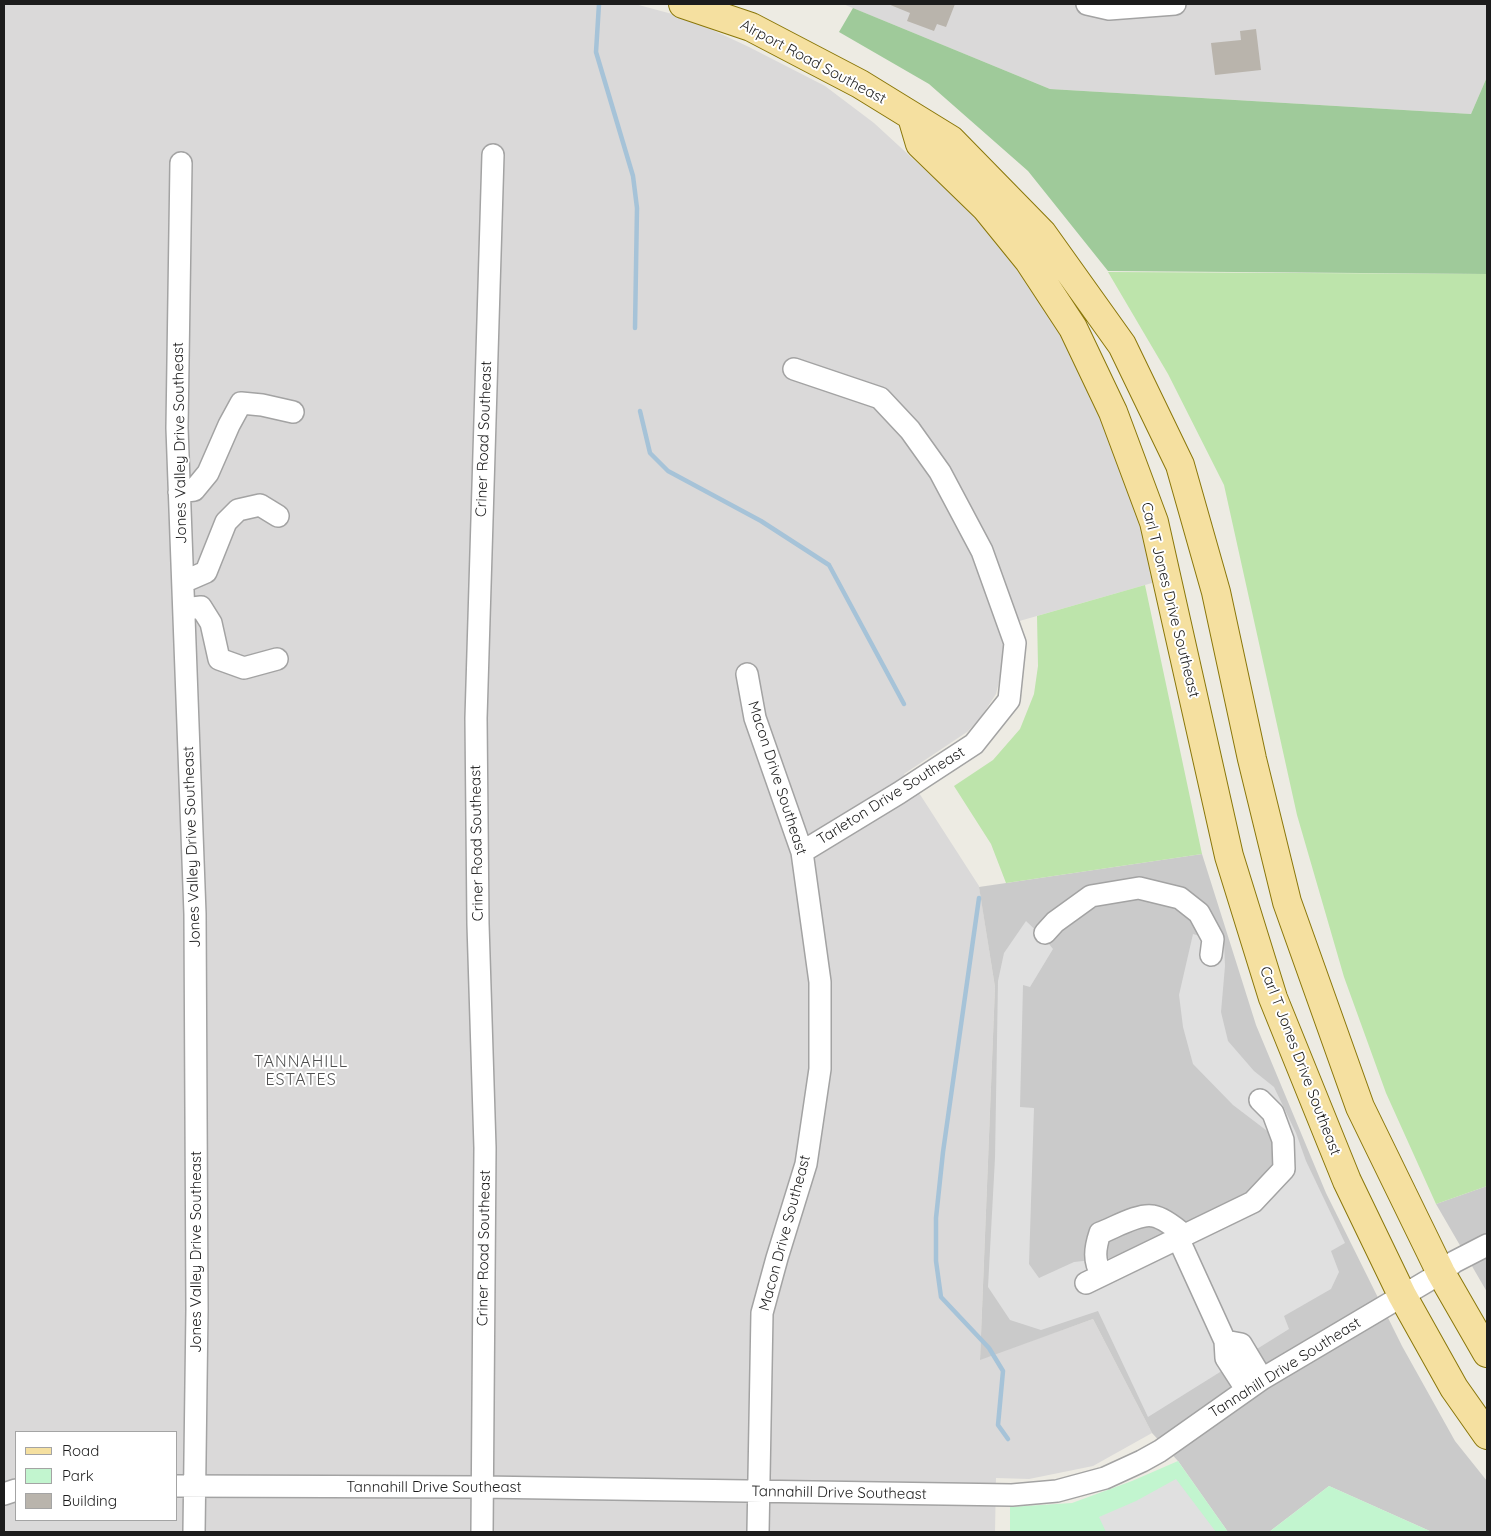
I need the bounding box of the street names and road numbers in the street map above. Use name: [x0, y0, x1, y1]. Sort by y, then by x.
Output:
street label: Airport Road Southeast: [737, 16, 889, 108]
street label: Jones Valley Drive Southeast: [169, 342, 191, 544]
street label: Criner Road Southeast: [472, 360, 496, 518]
street label: Carl T Jones Drive Southeast: [1137, 500, 1203, 700]
street label: Macon Drive Southeast: [744, 699, 810, 857]
street label: Tarleton Drive Southeast: [814, 743, 968, 849]
street label: Jones Valley Drive Southeast: [179, 746, 205, 948]
street label: Criner Road Southeast: [467, 765, 487, 921]
street label: Carl T Jones Drive Southeast: [1256, 964, 1344, 1158]
street label: Jones Valley Drive Southeast: [187, 1151, 205, 1353]
street label: Macon Drive Southeast: [756, 1153, 814, 1313]
street label: Criner Road Southeast: [474, 1170, 494, 1326]
street label: Tannahill Drive Southeast: [1206, 1314, 1364, 1422]
street label: Tannahill Drive Southeast: [346, 1478, 522, 1496]
street label: Tannahill Drive Southeast: [751, 1482, 927, 1504]

